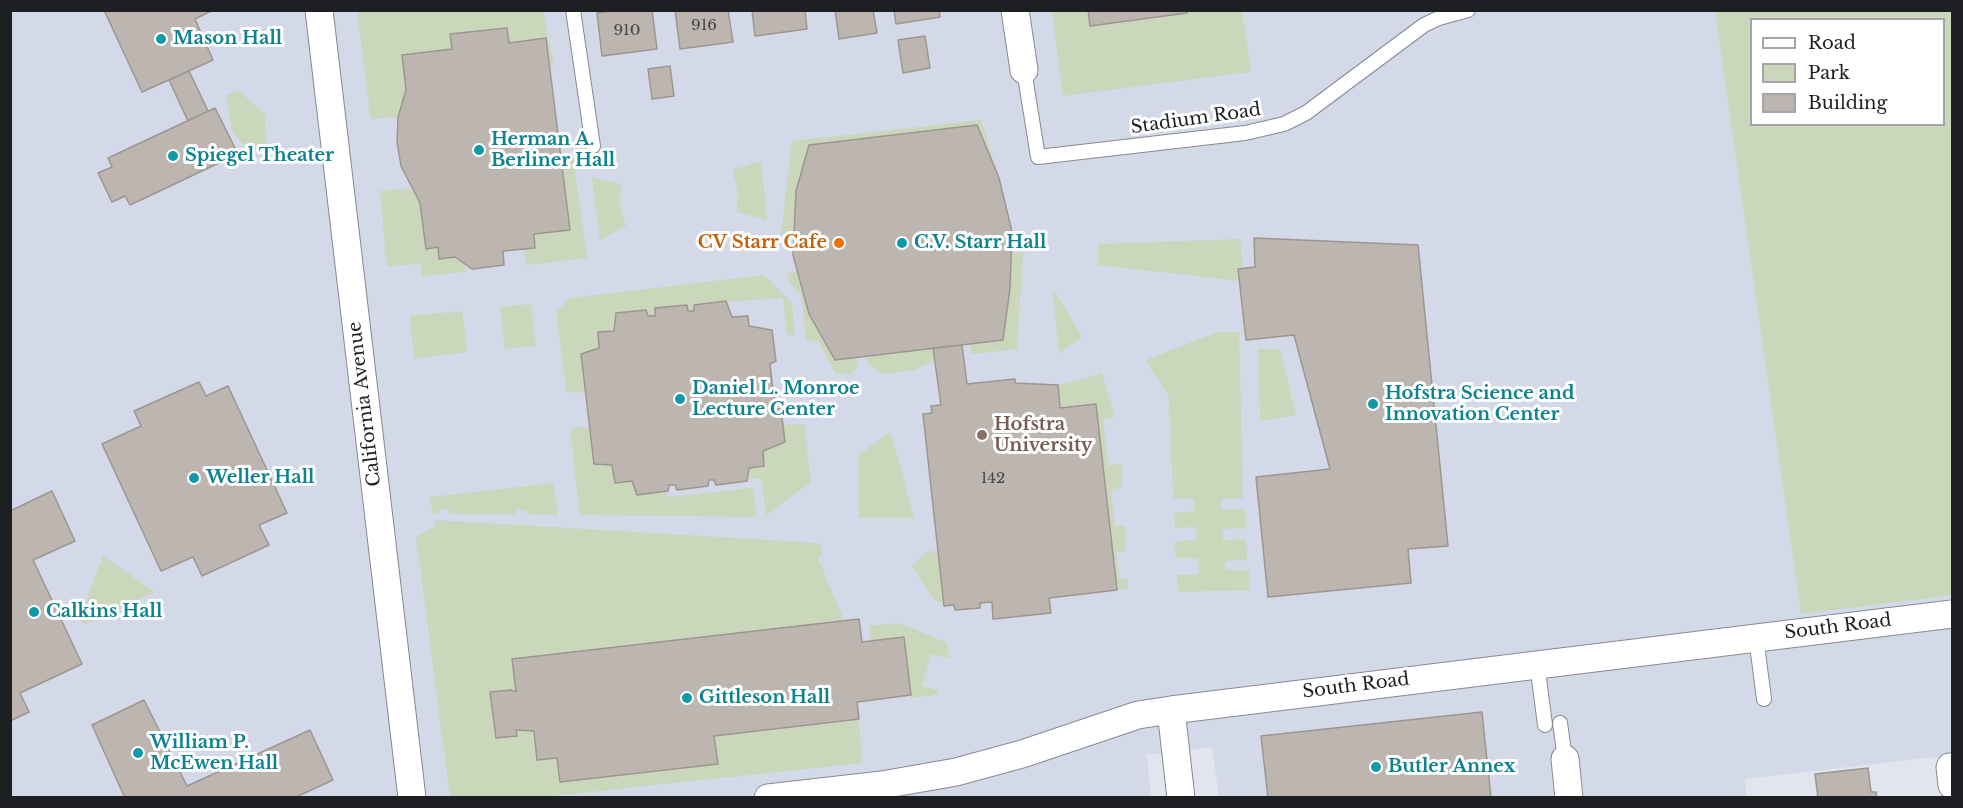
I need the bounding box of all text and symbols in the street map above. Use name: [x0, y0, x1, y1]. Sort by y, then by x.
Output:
house number: 916: [691, 17, 717, 35]
legend: [1750, 18, 1945, 126]
house number: 910: [613, 22, 641, 40]
place label: Mason Hall: [173, 28, 282, 50]
marker: Mason Hall: [154, 32, 168, 46]
text: Road: [1808, 32, 1856, 54]
text: Park: [1808, 62, 1850, 84]
text: Building: [1808, 92, 1887, 114]
street label: Stadium Road: [1130, 99, 1262, 139]
place label: Herman A. Berliner Hall: [491, 129, 615, 172]
marker: Herman A. Berliner Hall: [472, 143, 486, 157]
place label: Spiegel Theater: [185, 145, 334, 167]
marker: Spiegel Theater: [166, 149, 180, 163]
place label: CV Starr Cafe: [698, 232, 827, 254]
place label: C.V. Starr Hall: [914, 232, 1046, 254]
marker: CV Starr Cafe: [832, 236, 846, 250]
marker: C.V. Starr Hall: [895, 236, 909, 250]
street label: California Avenue: [344, 320, 386, 488]
place label: Daniel L. Monroe Lecture Center: [692, 378, 860, 420]
place label: Hofstra Science and Innovation Center: [1385, 383, 1574, 426]
marker: Daniel L. Monroe Lecture Center: [673, 392, 687, 406]
marker: Hofstra Science and Innovation Center: [1366, 397, 1380, 411]
place label: Hofstra University: [994, 414, 1092, 456]
marker: Hofstra University: [975, 428, 989, 442]
place label: Weller Hall: [206, 467, 314, 489]
house number: 142: [981, 470, 1005, 488]
marker: Weller Hall: [187, 471, 201, 485]
place label: Calkins Hall: [46, 601, 162, 623]
marker: Calkins Hall: [27, 605, 41, 619]
street label: South Road: [1783, 610, 1893, 644]
street label: South Road: [1301, 669, 1411, 703]
place label: Gittleson Hall: [699, 687, 830, 709]
marker: Gittleson Hall: [680, 691, 694, 705]
place label: William P. McEwen Hall: [150, 732, 278, 774]
marker: William P. McEwen Hall: [131, 746, 145, 760]
place label: Butler Annex: [1388, 756, 1515, 778]
marker: Butler Annex: [1369, 760, 1383, 774]

